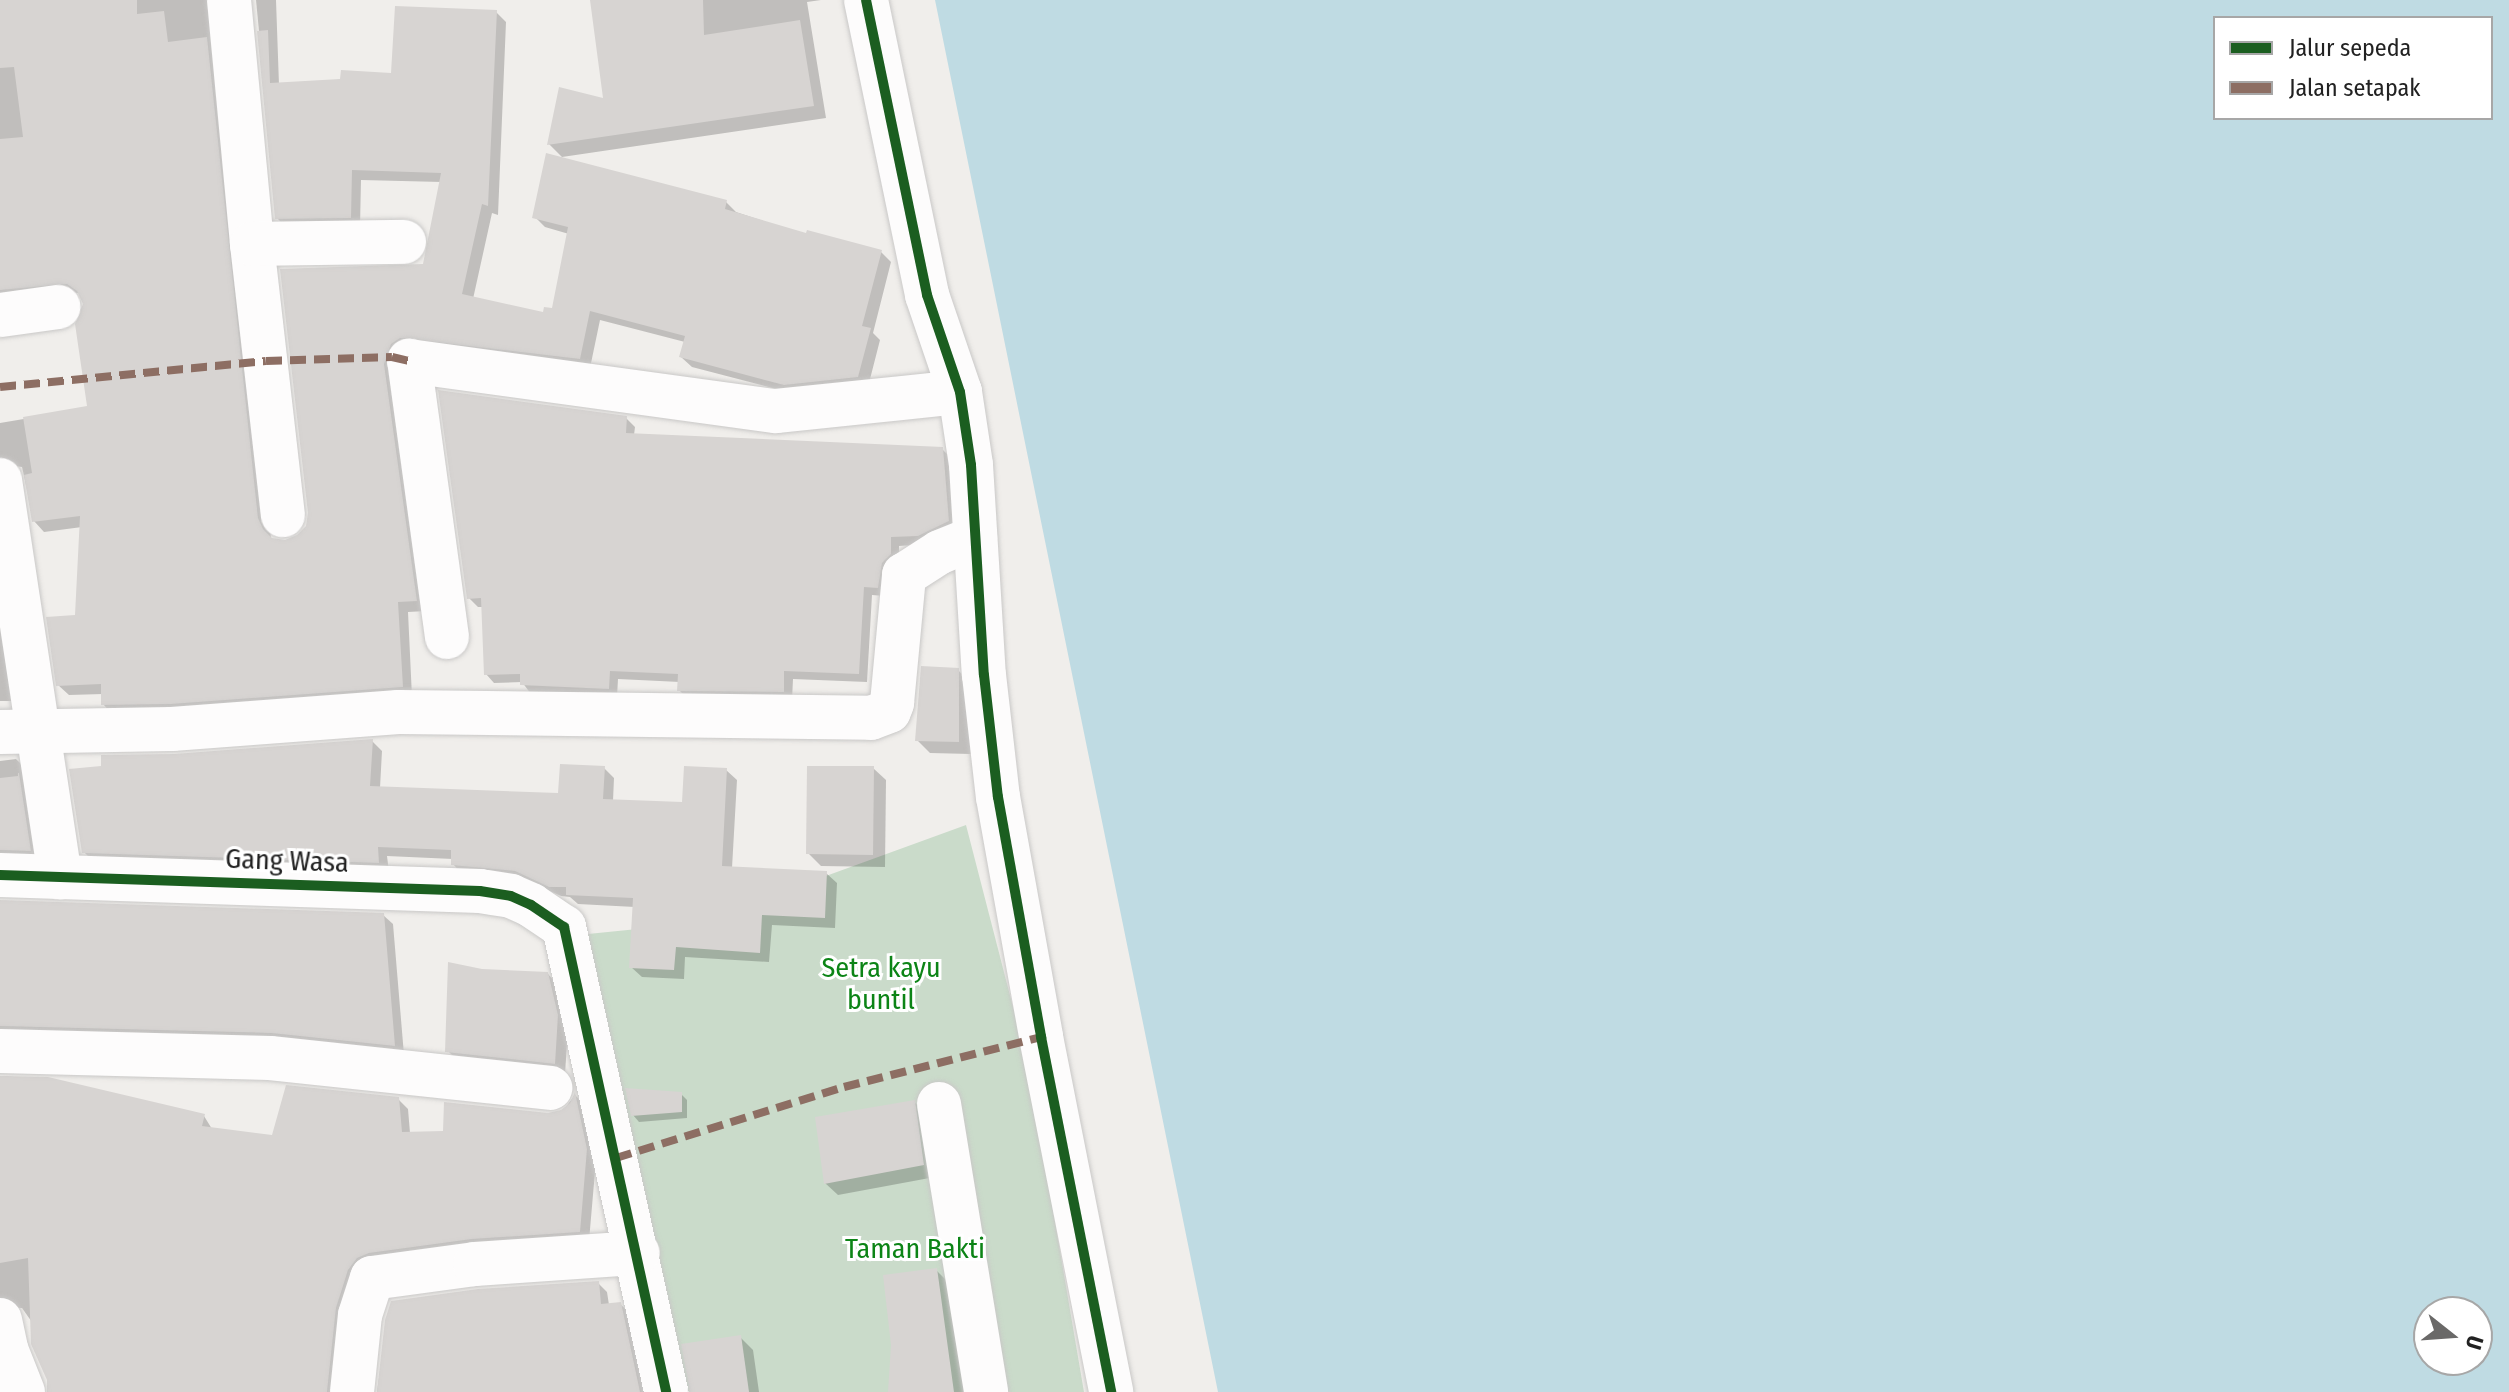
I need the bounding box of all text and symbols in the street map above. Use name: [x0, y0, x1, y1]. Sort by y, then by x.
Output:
legend: [2213, 16, 2493, 120]
text: Jalur sepeda: [2289, 34, 2411, 62]
text: Jalan setapak: [2289, 74, 2420, 102]
street label: Gang Wasa: [225, 842, 349, 880]
park label: Setra kayu buntil: [821, 951, 941, 1017]
park label: Taman Bakti: [845, 1232, 985, 1266]
north arrow: [2413, 1296, 2493, 1376]
text: U: [2460, 1332, 2489, 1353]

